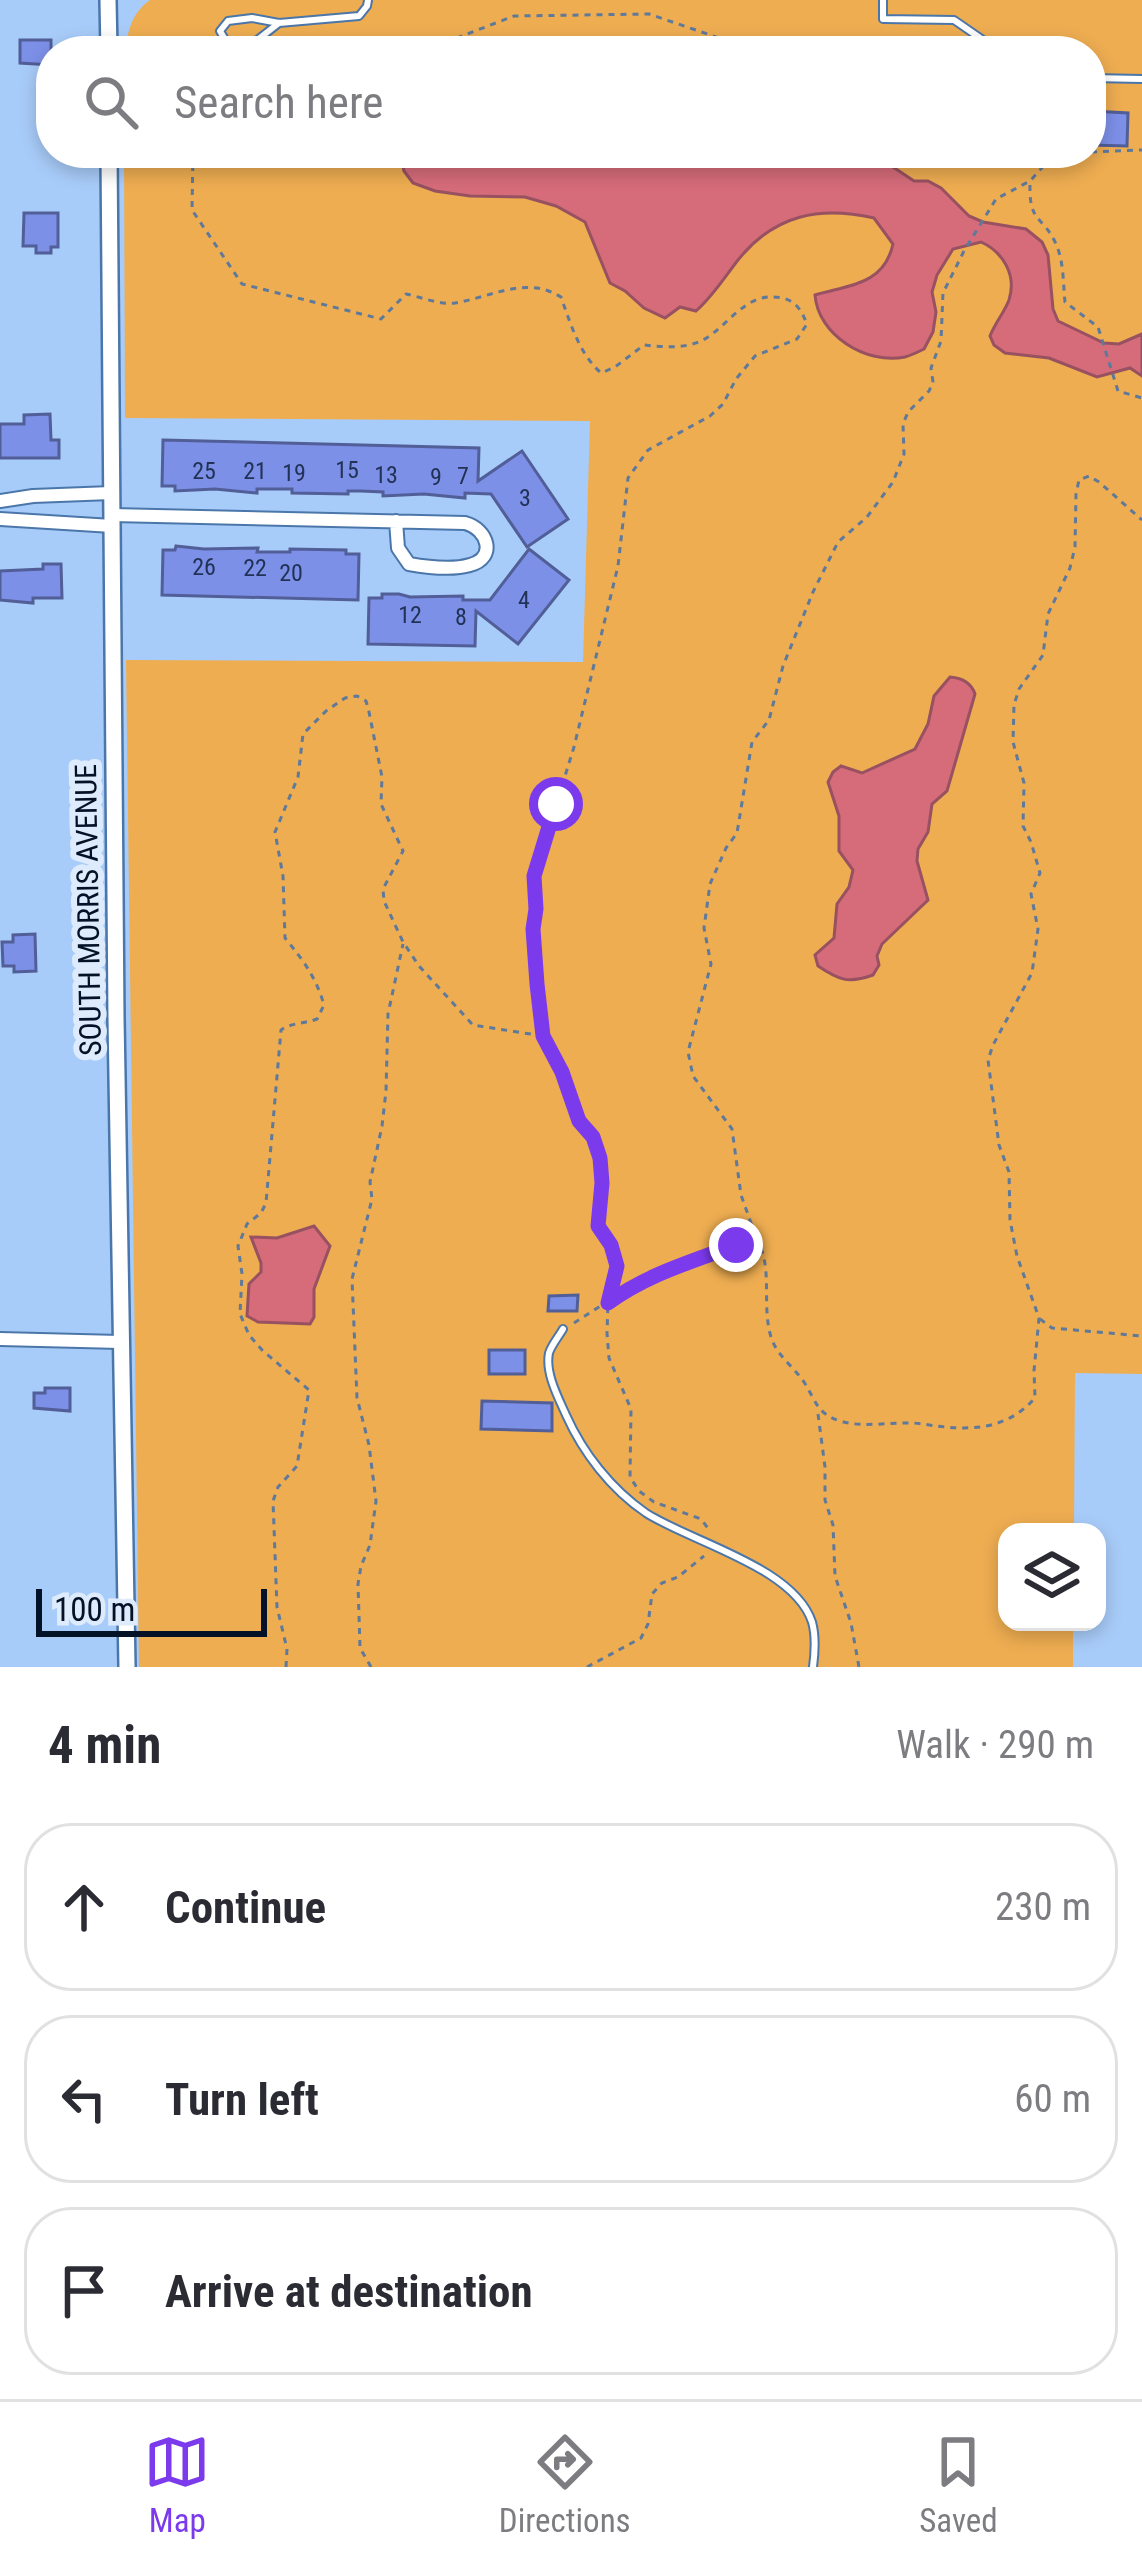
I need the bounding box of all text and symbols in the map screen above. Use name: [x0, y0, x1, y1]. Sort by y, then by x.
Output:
search box: [36, 36, 1106, 168]
icon: search: [78, 69, 144, 135]
text: Search here: [174, 76, 383, 129]
house number: 15: [335, 456, 359, 484]
house number: 25: [192, 457, 216, 485]
house number: 21: [243, 457, 267, 485]
house number: 19: [282, 459, 306, 487]
house number: 13: [374, 461, 398, 489]
house number: 7: [457, 462, 469, 490]
house number: 9: [430, 463, 442, 491]
house number: 3: [519, 484, 531, 512]
house number: 26: [192, 553, 216, 581]
house number: 22: [243, 554, 267, 582]
house number: 20: [279, 559, 303, 587]
house number: 4: [518, 586, 530, 614]
house number: 12: [398, 601, 422, 629]
house number: 8: [455, 603, 467, 631]
street label: SOUTH MORRIS AVENUE: [68, 764, 108, 1056]
route start: [529, 777, 583, 831]
route end: [709, 1218, 763, 1272]
map controls: [998, 1523, 1106, 1631]
button: layers: [998, 1523, 1106, 1631]
scale bar: [36, 1583, 267, 1636]
text: 100 m: [54, 1590, 135, 1629]
text: 4 min: [48, 1716, 161, 1775]
text: Walk · 290 m: [896, 1722, 1094, 1768]
icon: ahead: [51, 1874, 117, 1940]
text: Continue: [165, 1881, 326, 1934]
text: 230 m: [995, 1884, 1091, 1930]
icon: left: [51, 2066, 117, 2132]
text: Turn left: [165, 2073, 319, 2126]
text: 60 m: [1014, 2076, 1091, 2122]
icon: arrive: [51, 2258, 117, 2324]
text: Arrive at destination: [165, 2265, 533, 2318]
tab: Map: [144, 2429, 210, 2540]
tab: Directions: [499, 2429, 631, 2540]
tab: Saved: [919, 2429, 998, 2540]

